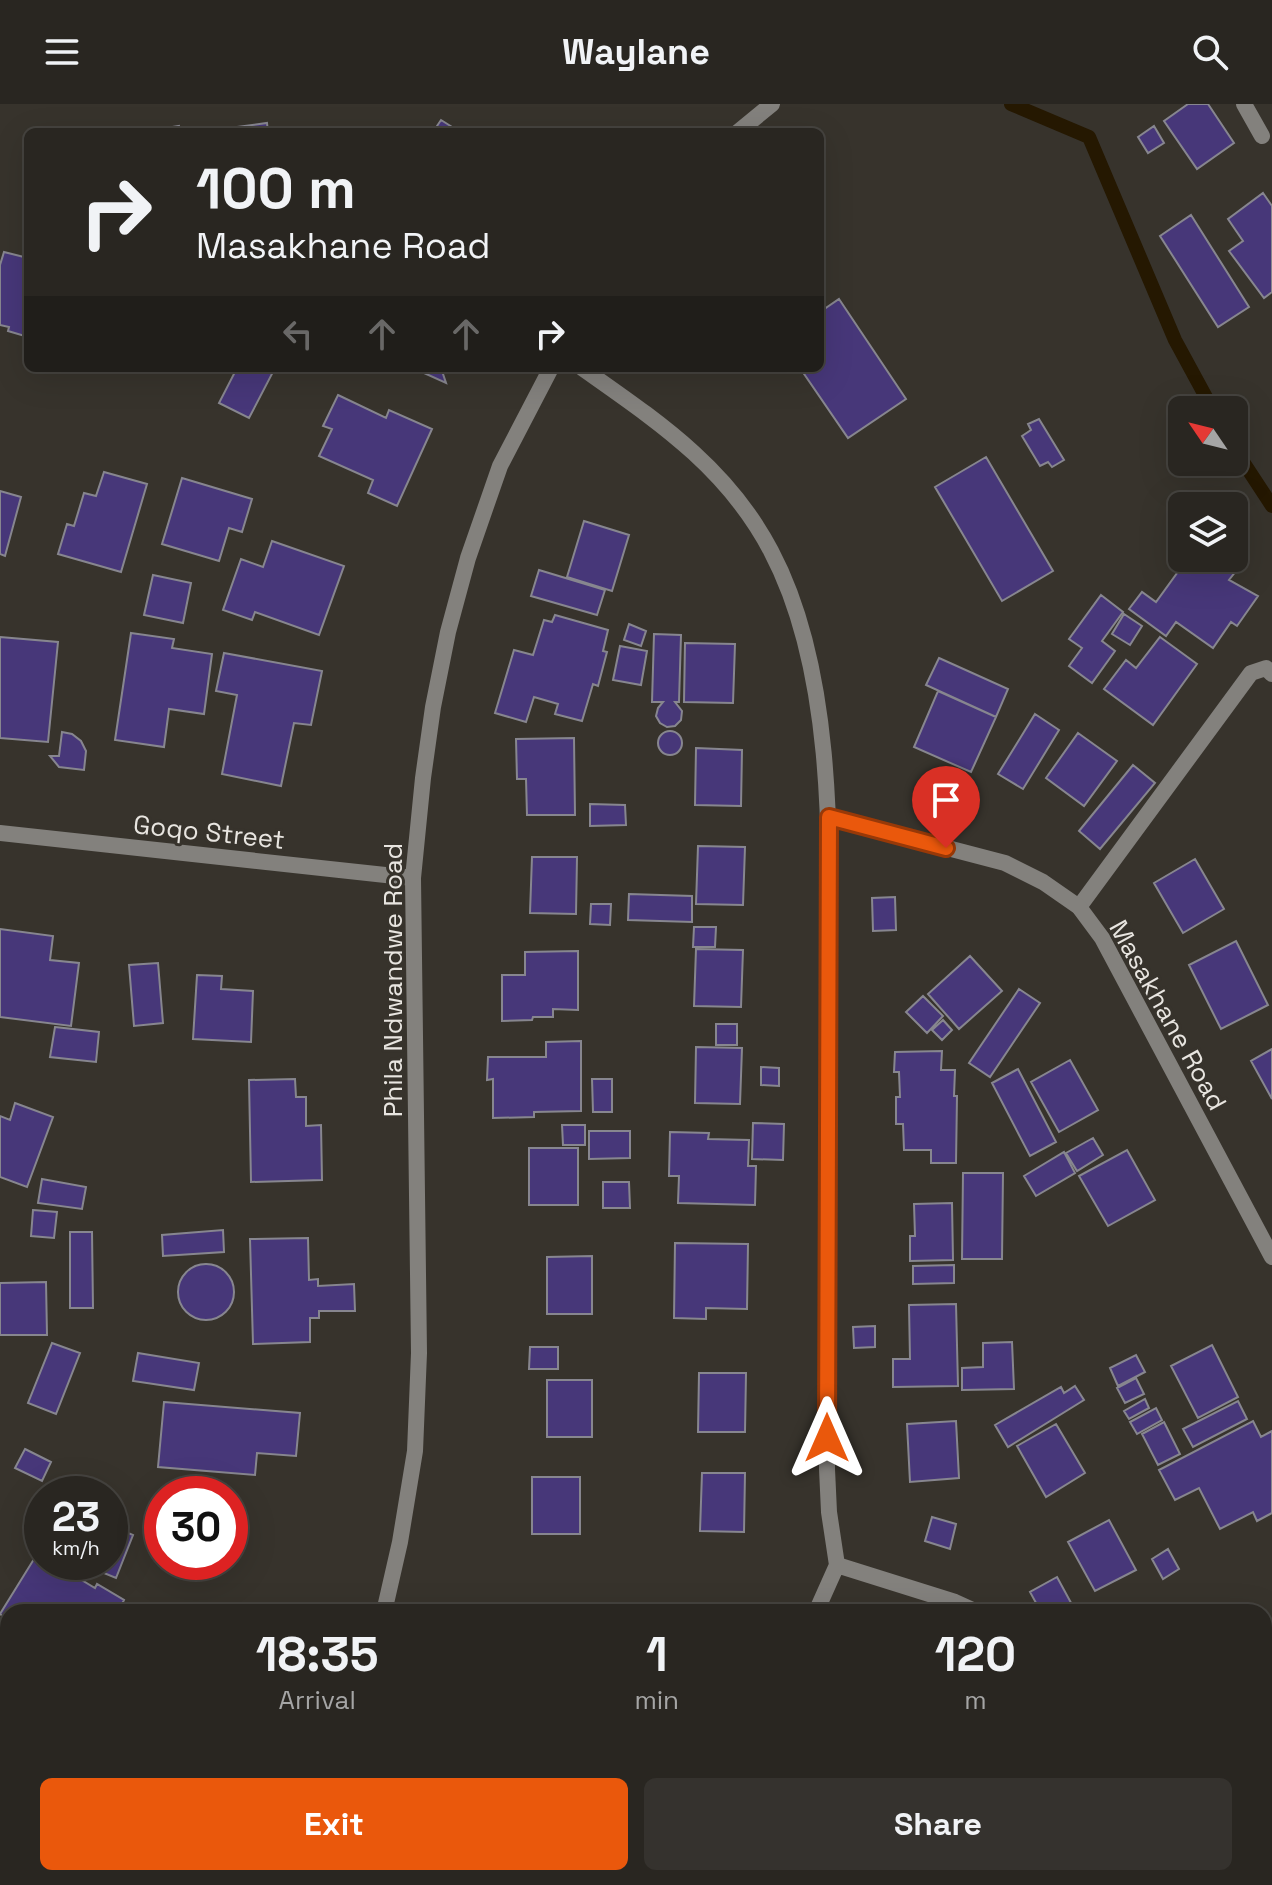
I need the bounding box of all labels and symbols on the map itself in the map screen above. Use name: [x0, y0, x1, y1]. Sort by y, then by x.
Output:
north arrow: [1168, 396, 1248, 476]
pin: [912, 766, 980, 848]
street label: Goqo Street: [132, 807, 286, 857]
street label: Phila Ndwandwe Road: [376, 843, 410, 1117]
street label: Masakhane Road: [1102, 914, 1234, 1116]
position arrow: [785, 1396, 869, 1480]
speed limit sign: 30: [144, 1476, 248, 1580]

